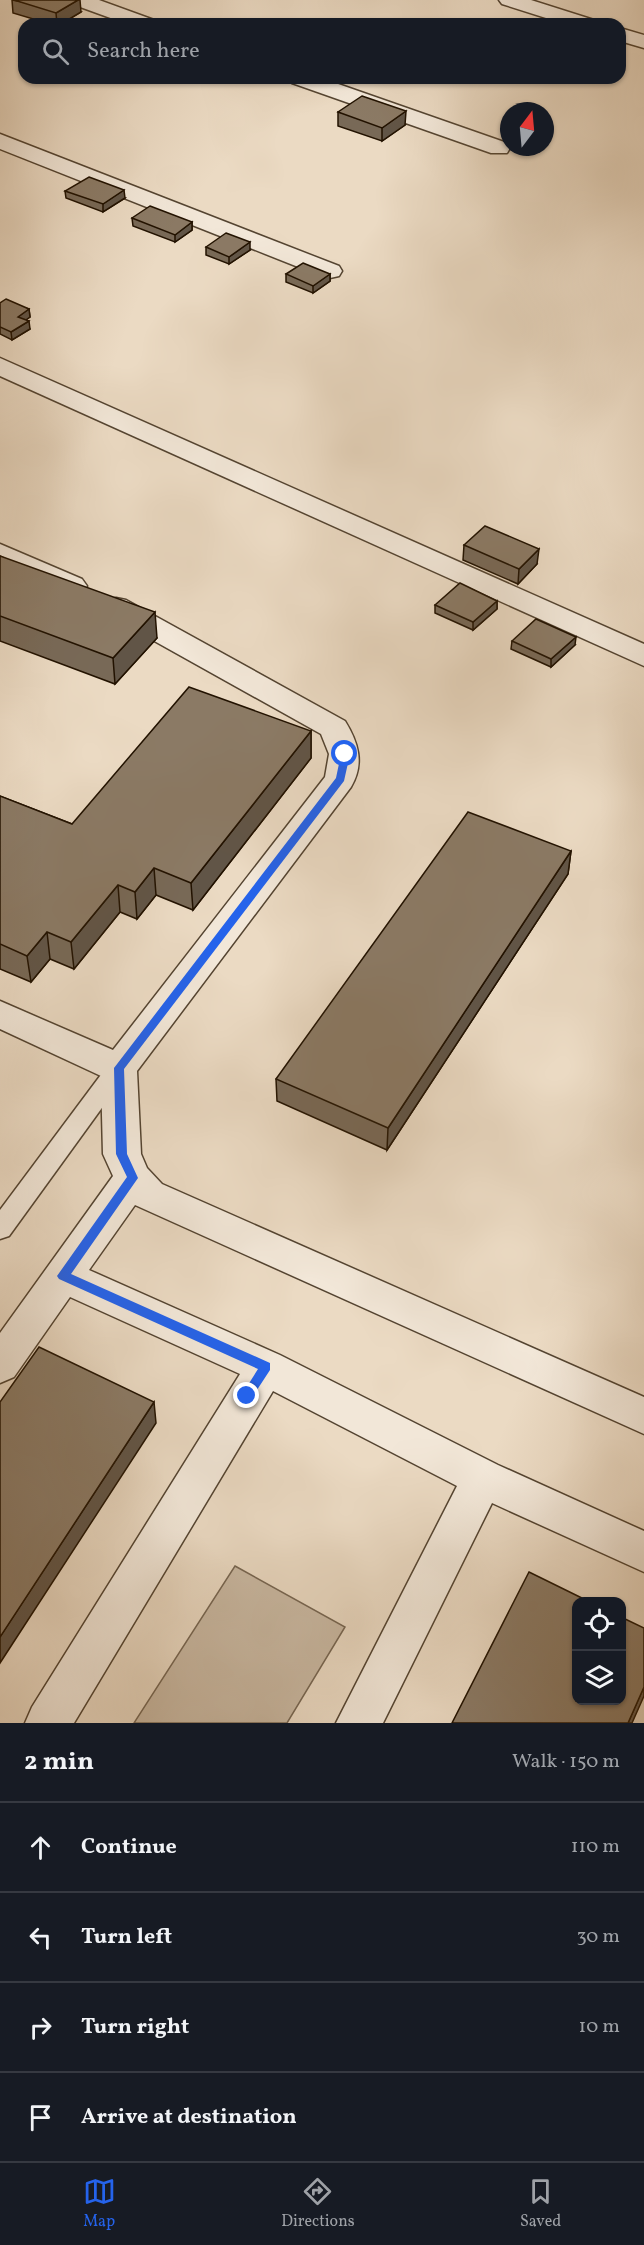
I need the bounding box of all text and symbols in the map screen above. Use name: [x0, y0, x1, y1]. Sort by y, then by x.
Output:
search box: [18, 18, 626, 84]
icon: search: [39, 35, 72, 68]
text: Search here: [87, 36, 200, 67]
north arrow: [500, 102, 554, 156]
route start: [331, 740, 357, 766]
route end: [233, 1382, 259, 1408]
map controls: [572, 1597, 626, 1705]
button: locate: [572, 1597, 626, 1651]
button: layers: [572, 1651, 626, 1705]
text: 2 min: [24, 1744, 94, 1780]
text: Walk · 150 m: [512, 1748, 620, 1776]
icon: ahead: [24, 1831, 57, 1864]
text: Continue: [81, 1832, 177, 1863]
text: 110 m: [571, 1833, 620, 1861]
icon: left: [24, 1921, 57, 1954]
text: Turn left: [81, 1922, 172, 1953]
text: 30 m: [576, 1923, 620, 1951]
icon: right: [24, 2011, 57, 2044]
text: Turn right: [81, 2012, 189, 2043]
text: 10 m: [579, 2013, 620, 2041]
icon: arrive: [24, 2101, 57, 2134]
text: Arrive at destination: [81, 2102, 297, 2133]
tab: Map: [83, 2175, 116, 2233]
tab: Directions: [281, 2175, 355, 2233]
tab: Saved: [520, 2175, 561, 2233]

